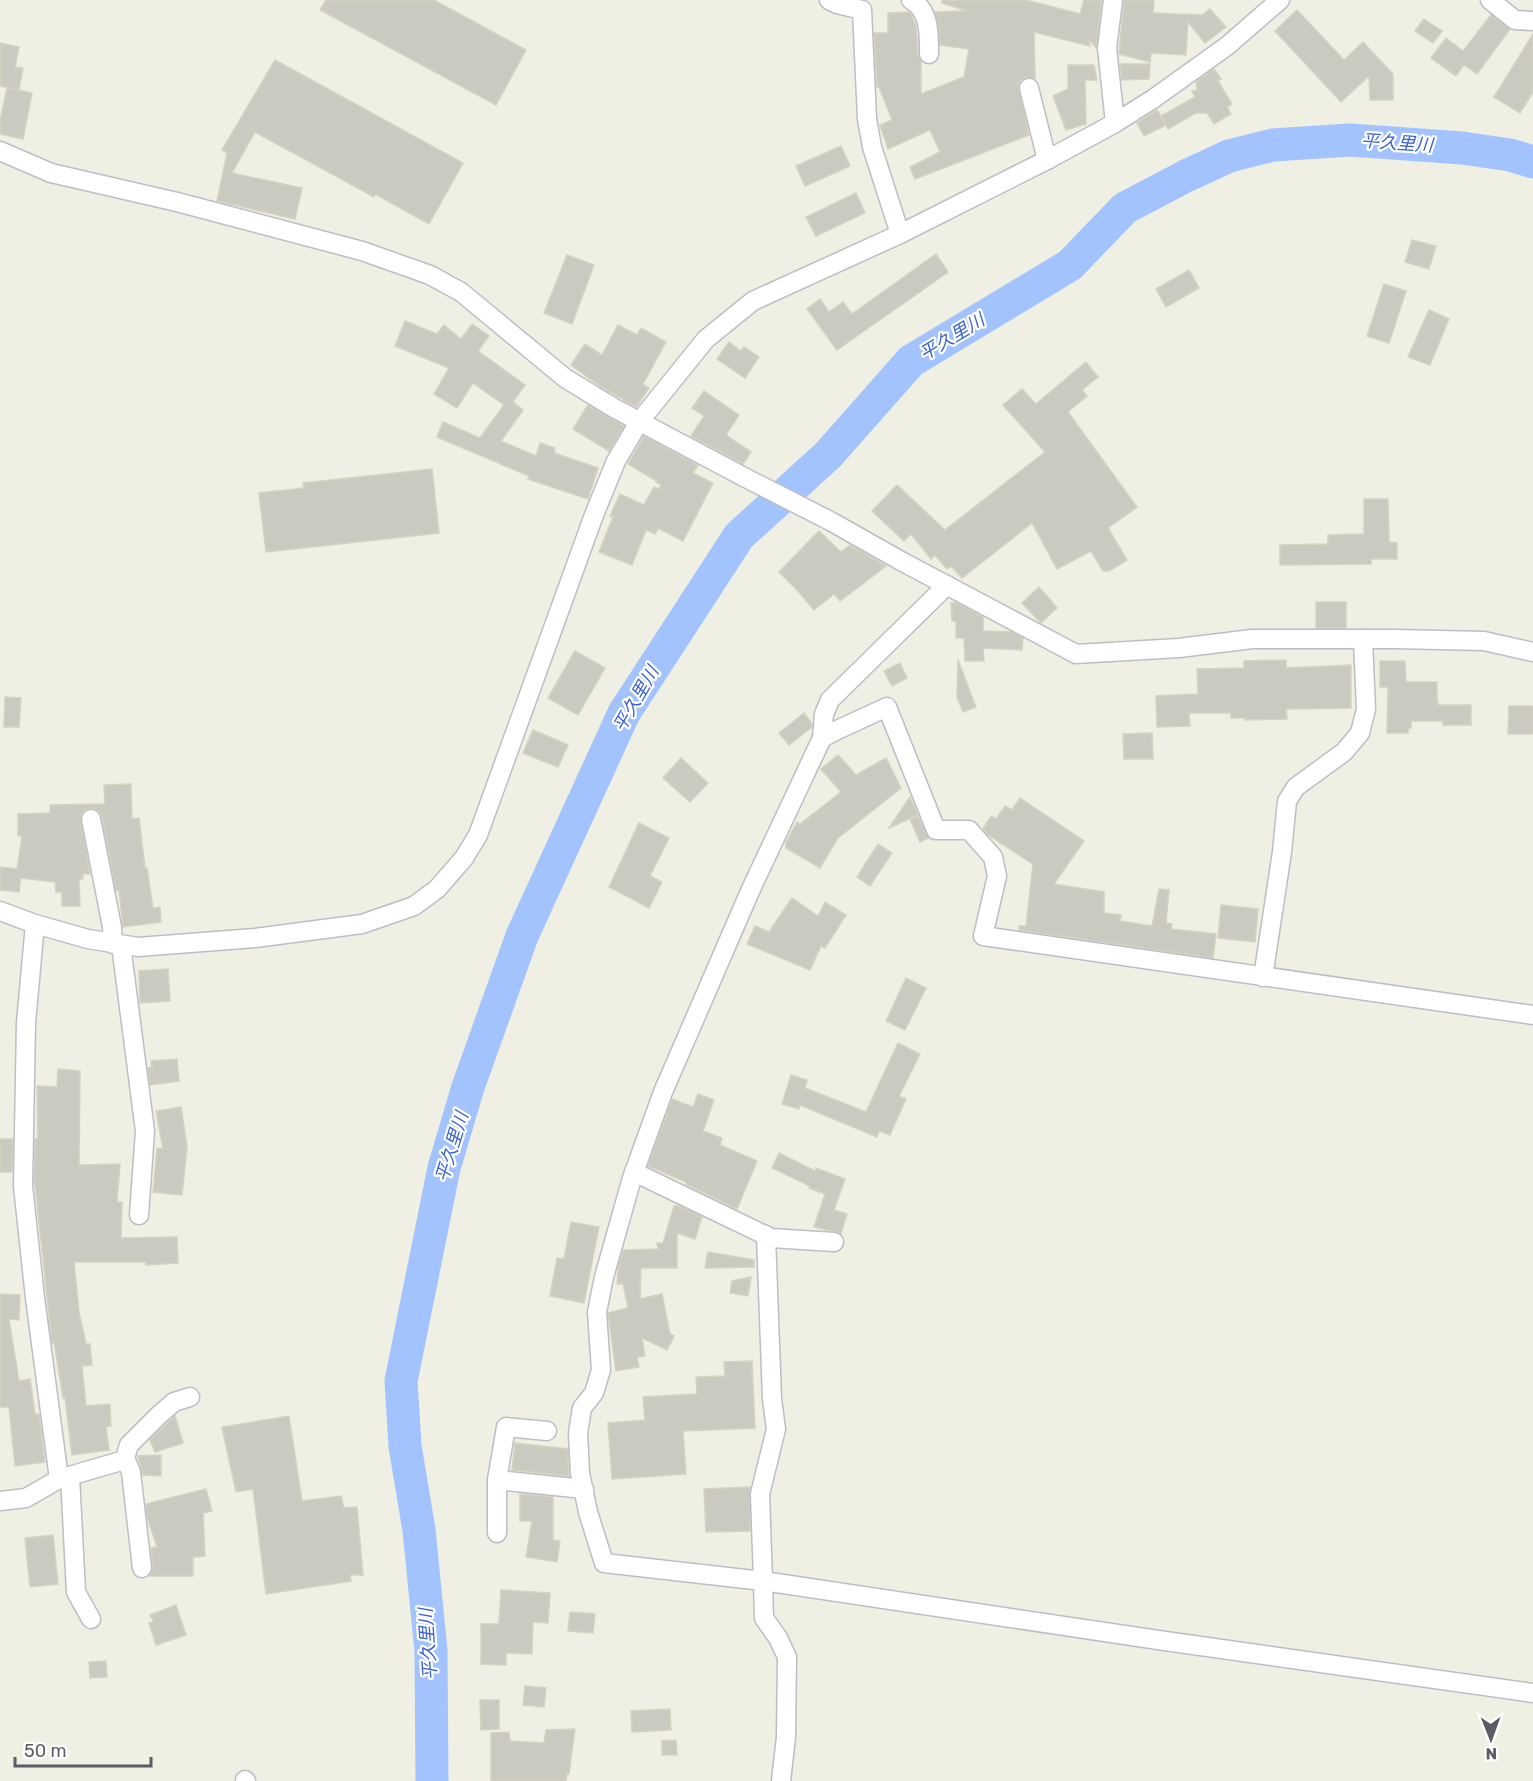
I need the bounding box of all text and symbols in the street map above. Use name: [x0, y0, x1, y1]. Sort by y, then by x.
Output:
water label: 平久里川: [1360, 130, 1436, 157]
water label: 平久里川: [915, 308, 990, 365]
water label: 平久里川: [608, 661, 665, 736]
water label: 平久里川: [431, 1107, 474, 1185]
water label: 平久里川: [414, 1605, 441, 1681]
north arrow: [1461, 1709, 1521, 1769]
scale bar: [15, 1730, 152, 1768]
text: 50 m: [24, 1740, 67, 1762]
text: N: [1485, 1744, 1497, 1763]

